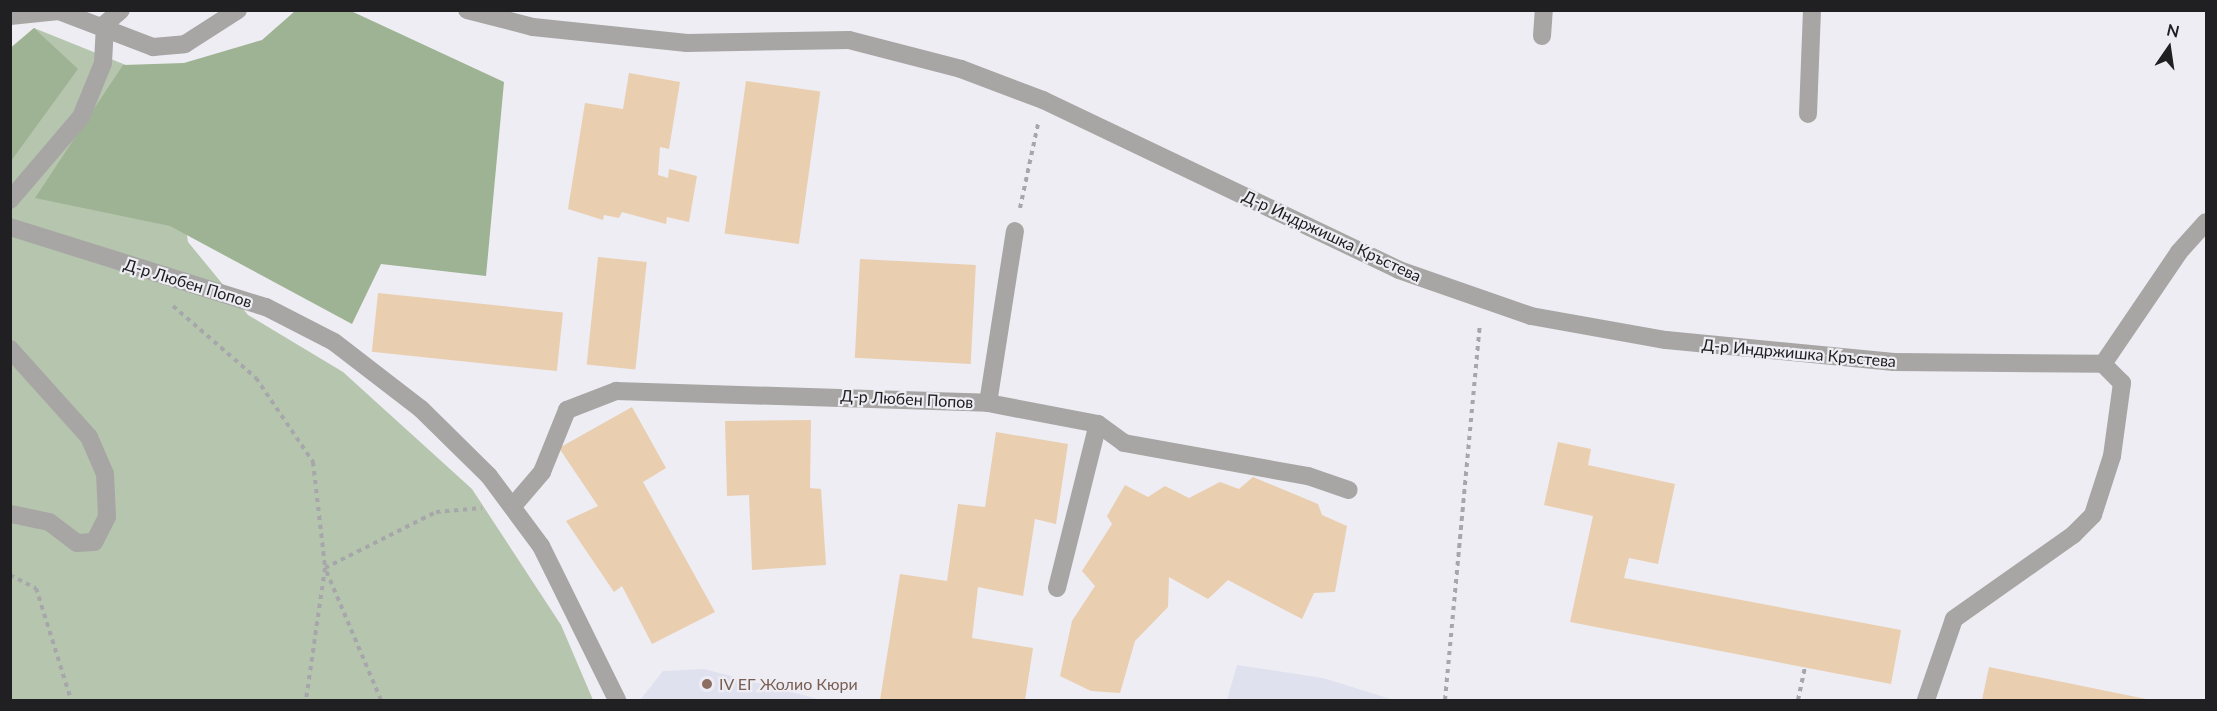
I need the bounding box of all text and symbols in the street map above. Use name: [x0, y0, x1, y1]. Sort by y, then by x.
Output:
north arrow: [2139, 18, 2199, 78]
text: N: [2165, 19, 2181, 41]
street label: Д-р Индржишка Кръстева: [1240, 186, 1424, 286]
street label: Д-р Любен Попов: [122, 254, 254, 312]
street label: Д-р Индржишка Кръстева: [1701, 335, 1897, 371]
street label: Д-р Любен Попов: [840, 386, 974, 412]
place label: IV ЕГ Жолио Кюри: [719, 674, 858, 694]
marker: IV ЕГ Жолио Кюри: [700, 677, 714, 691]

